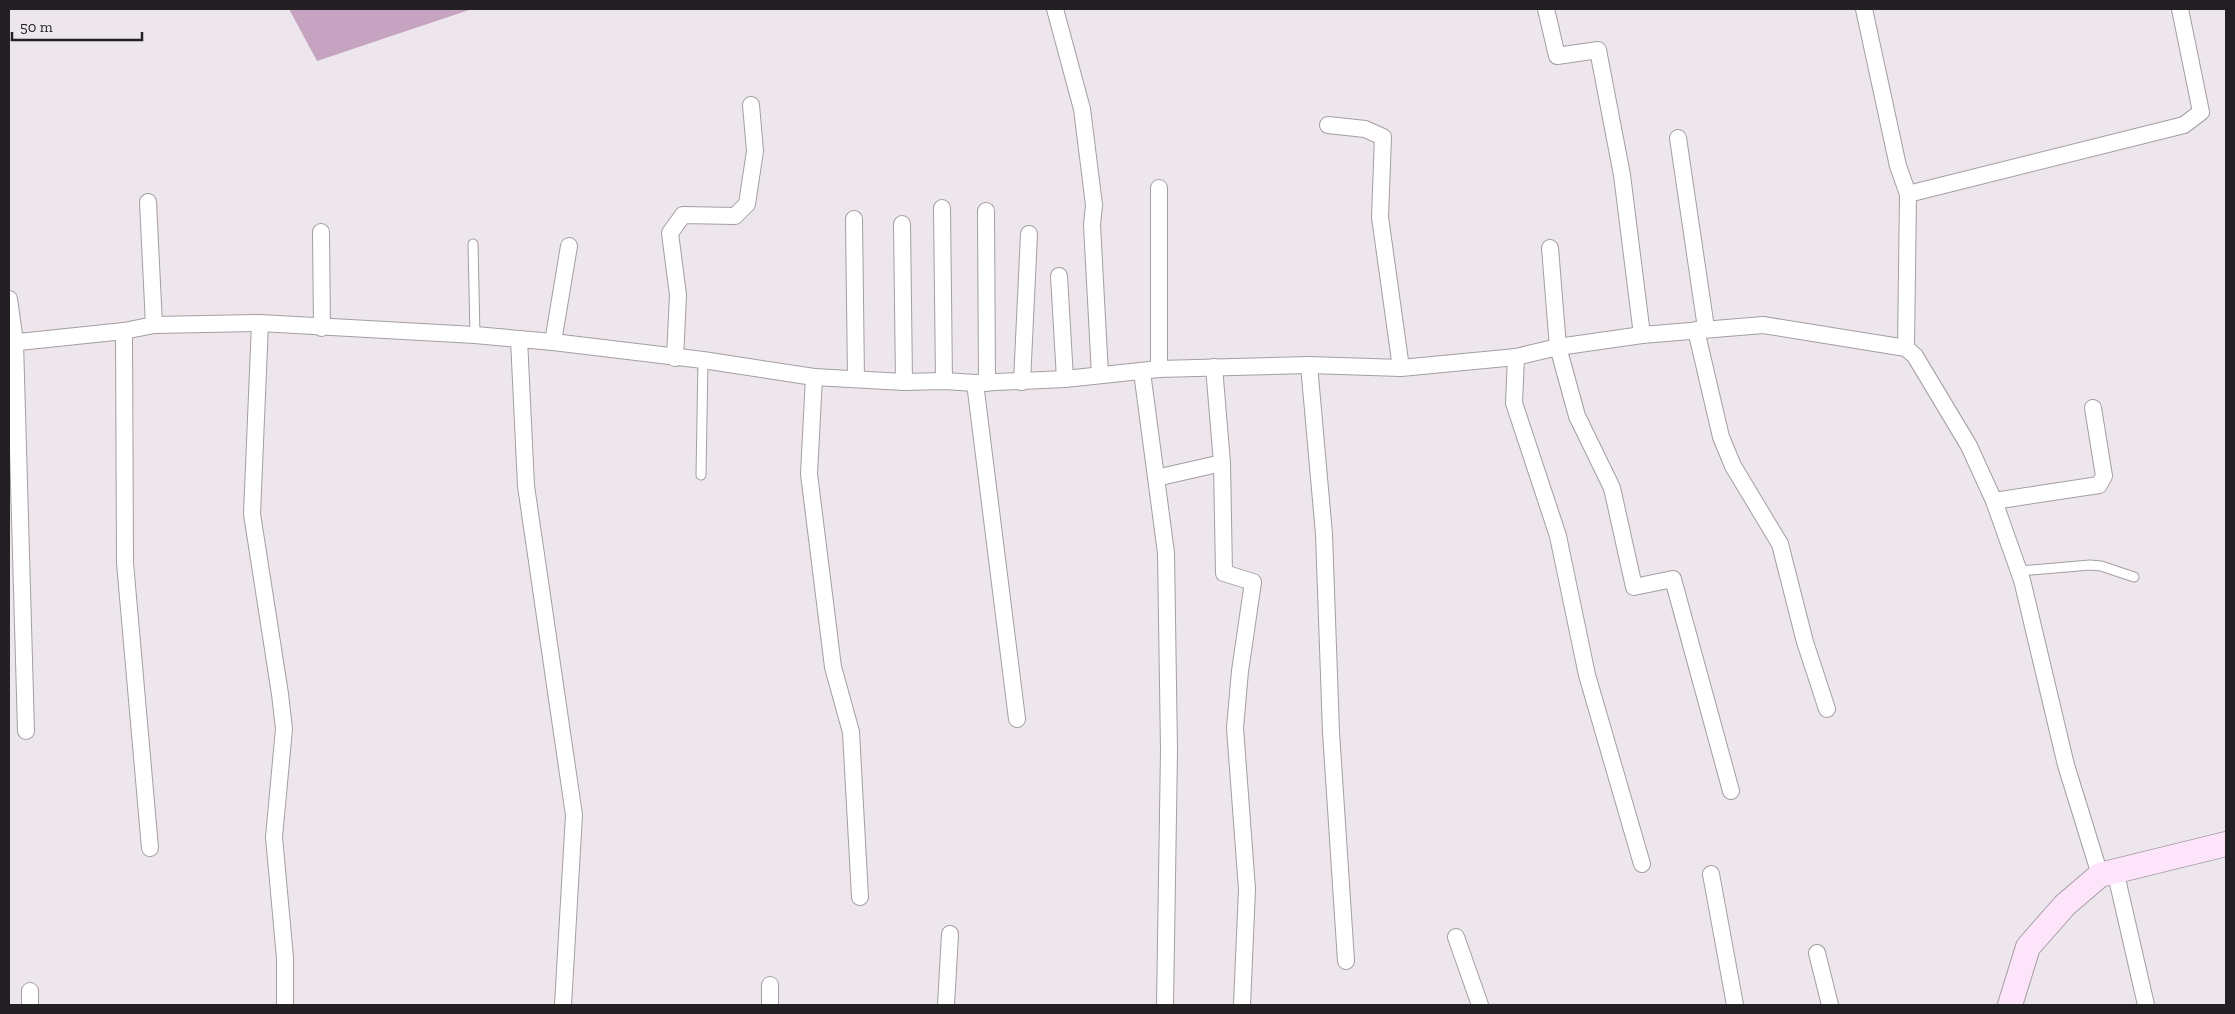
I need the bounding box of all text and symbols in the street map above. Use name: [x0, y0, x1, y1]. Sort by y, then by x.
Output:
scale bar: [12, 10, 142, 42]
text: 50 m: [20, 18, 53, 36]

